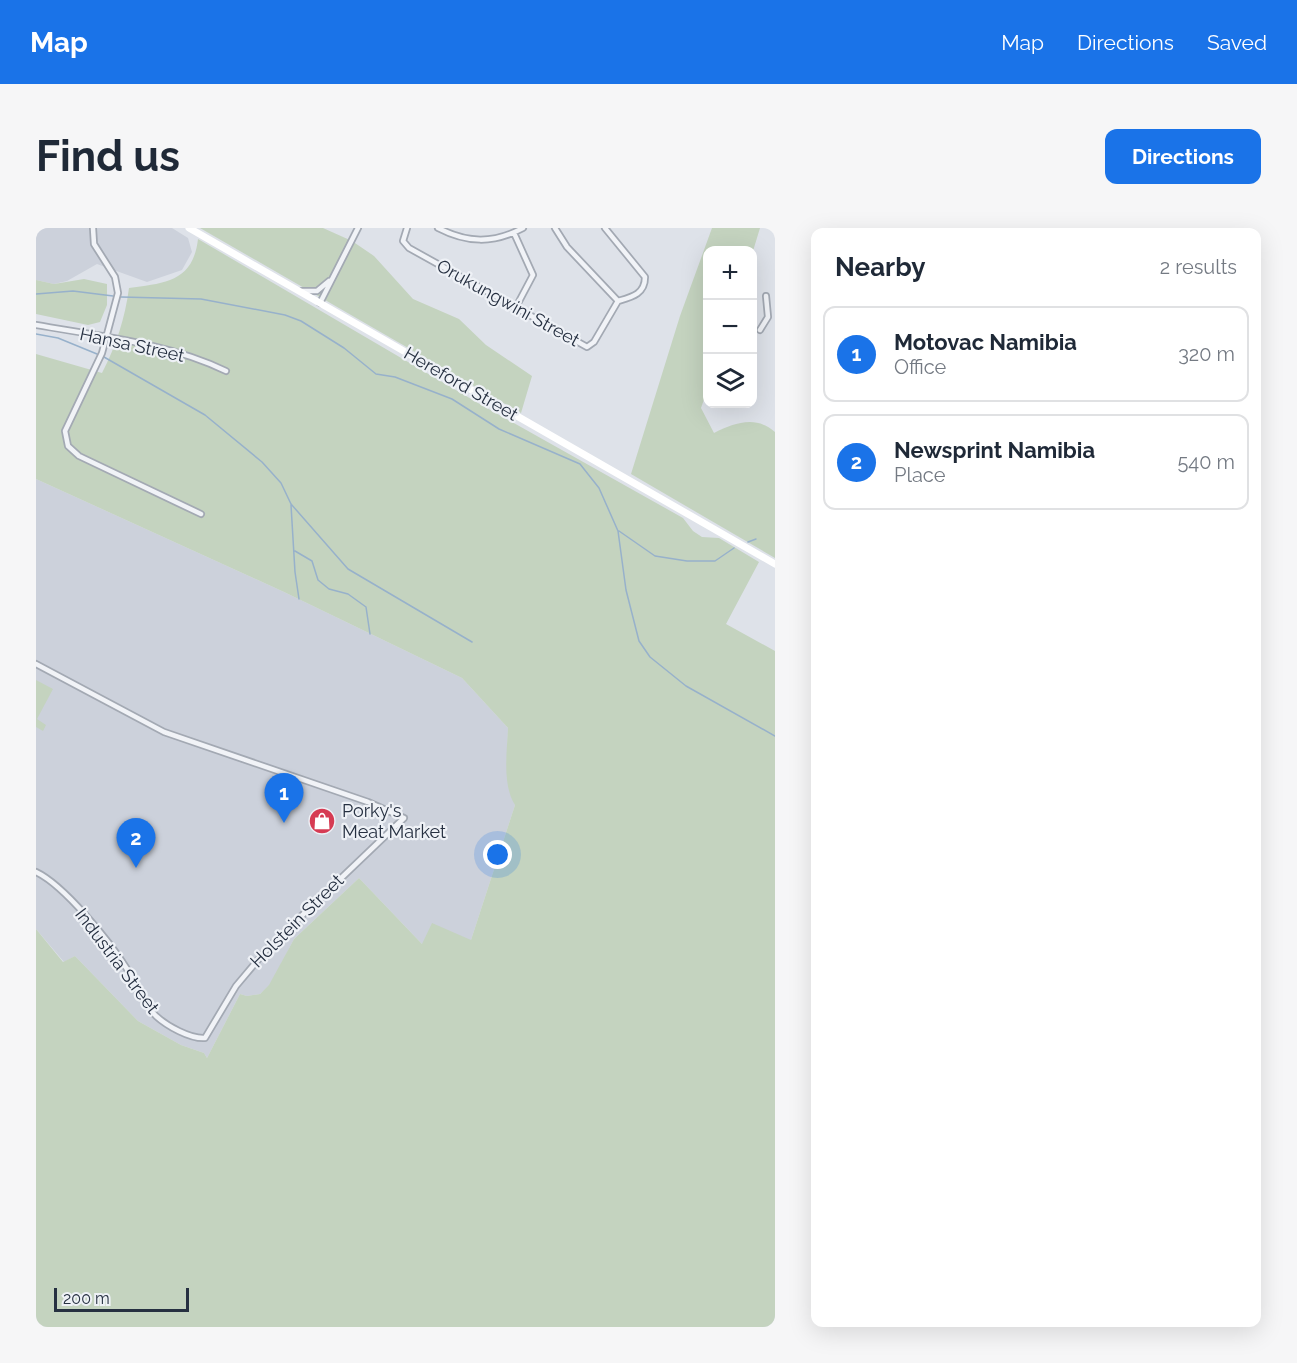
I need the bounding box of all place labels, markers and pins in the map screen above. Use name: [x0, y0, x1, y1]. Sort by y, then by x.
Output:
pin: 1: [264, 774, 304, 823]
place label: Porky's Meat Market: [342, 800, 446, 842]
shop icon: Porky's Meat Market: [307, 806, 337, 836]
pin: 2: [116, 818, 156, 868]

